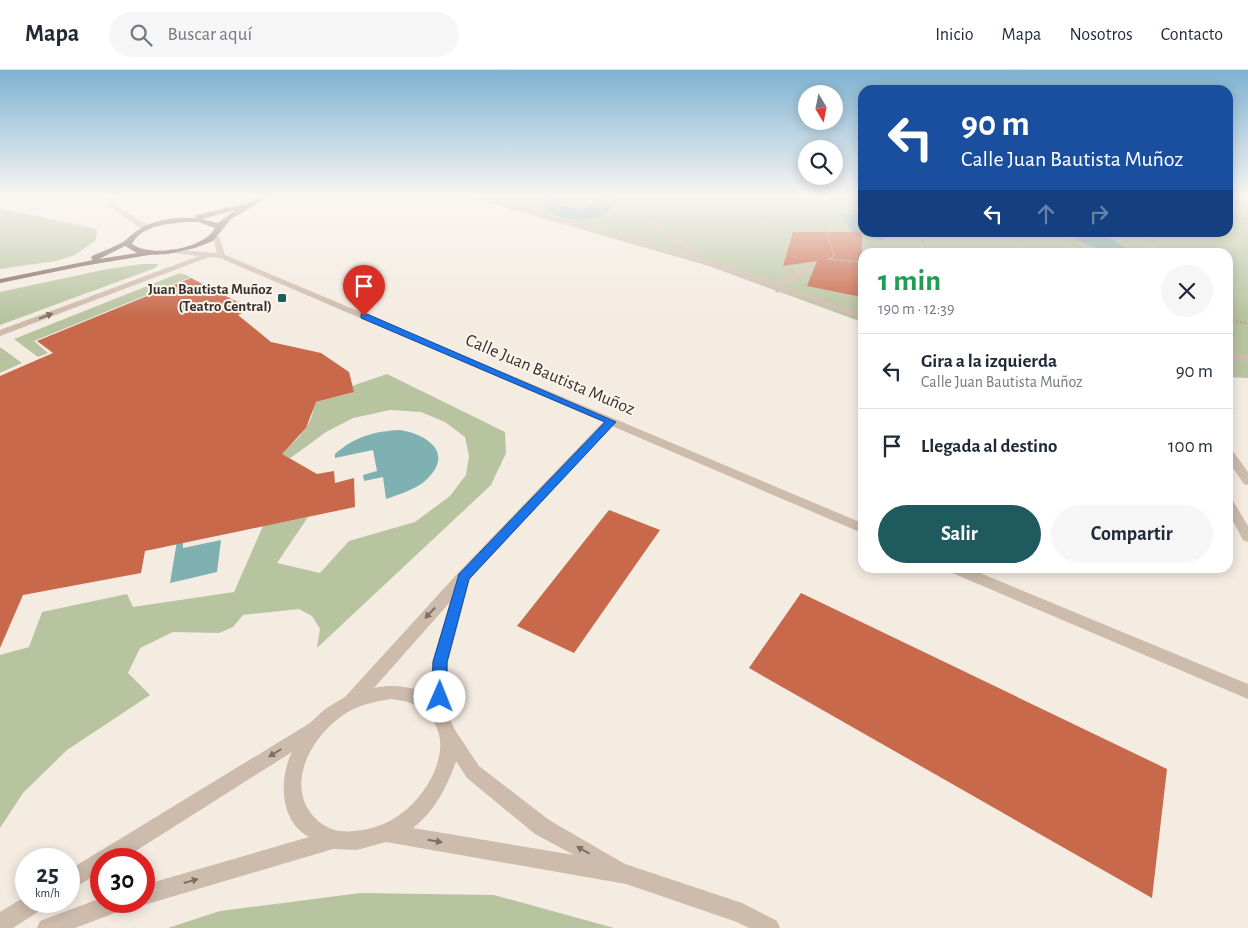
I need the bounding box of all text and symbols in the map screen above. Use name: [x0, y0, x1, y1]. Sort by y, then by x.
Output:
search box: [109, 12, 459, 57]
icon: search: [127, 21, 155, 49]
text: Mapa: [25, 22, 79, 46]
text: Buscar aquí: [167, 25, 252, 44]
text: Inicio: [935, 26, 974, 44]
text: Mapa: [1002, 26, 1041, 44]
text: Nosotros: [1069, 26, 1133, 44]
text: Contacto: [1161, 26, 1223, 44]
north arrow: [798, 85, 842, 130]
map controls: [798, 85, 843, 185]
icon: left: [878, 105, 943, 170]
text: 90 m: [961, 107, 1030, 142]
button: search: [798, 140, 843, 185]
text: Calle Juan Bautista Muñoz: [961, 148, 1183, 170]
icon: left: [979, 200, 1007, 228]
icon: ahead: [1032, 200, 1060, 228]
icon: right: [1085, 200, 1113, 228]
pin: [343, 265, 385, 316]
button: close: [1161, 265, 1213, 317]
text: 1 min: [878, 266, 941, 296]
icon: arrive: [350, 272, 378, 300]
place label: Juan Bautista Muñoz (Teatro Central): [148, 282, 272, 314]
marker: Juan Bautista Muñoz (Teatro Central): [276, 292, 288, 304]
text: 190 m · 12:39: [878, 301, 954, 317]
one-way arrow: [38, 312, 53, 319]
street label: Calle Juan Bautista Muñoz: [463, 331, 637, 419]
text: Gira a la izquierda: [921, 352, 1057, 371]
icon: left: [878, 357, 906, 385]
text: 90 m: [1176, 362, 1213, 381]
text: Calle Juan Bautista Muñoz: [921, 374, 1083, 390]
icon: arrive: [878, 432, 906, 460]
text: Llegada al destino: [921, 437, 1058, 456]
text: 100 m: [1168, 437, 1213, 456]
button: Salir: [878, 505, 1041, 563]
button: Compartir: [1051, 505, 1213, 563]
one-way arrow: [424, 607, 436, 619]
position arrow: [413, 670, 465, 722]
one-way arrow: [269, 748, 282, 758]
one-way arrow: [427, 838, 443, 846]
one-way arrow: [576, 846, 591, 854]
speed limit sign: 30: [90, 848, 155, 913]
text: 25: [36, 862, 59, 887]
one-way arrow: [183, 876, 198, 884]
text: km/h: [35, 887, 60, 899]

